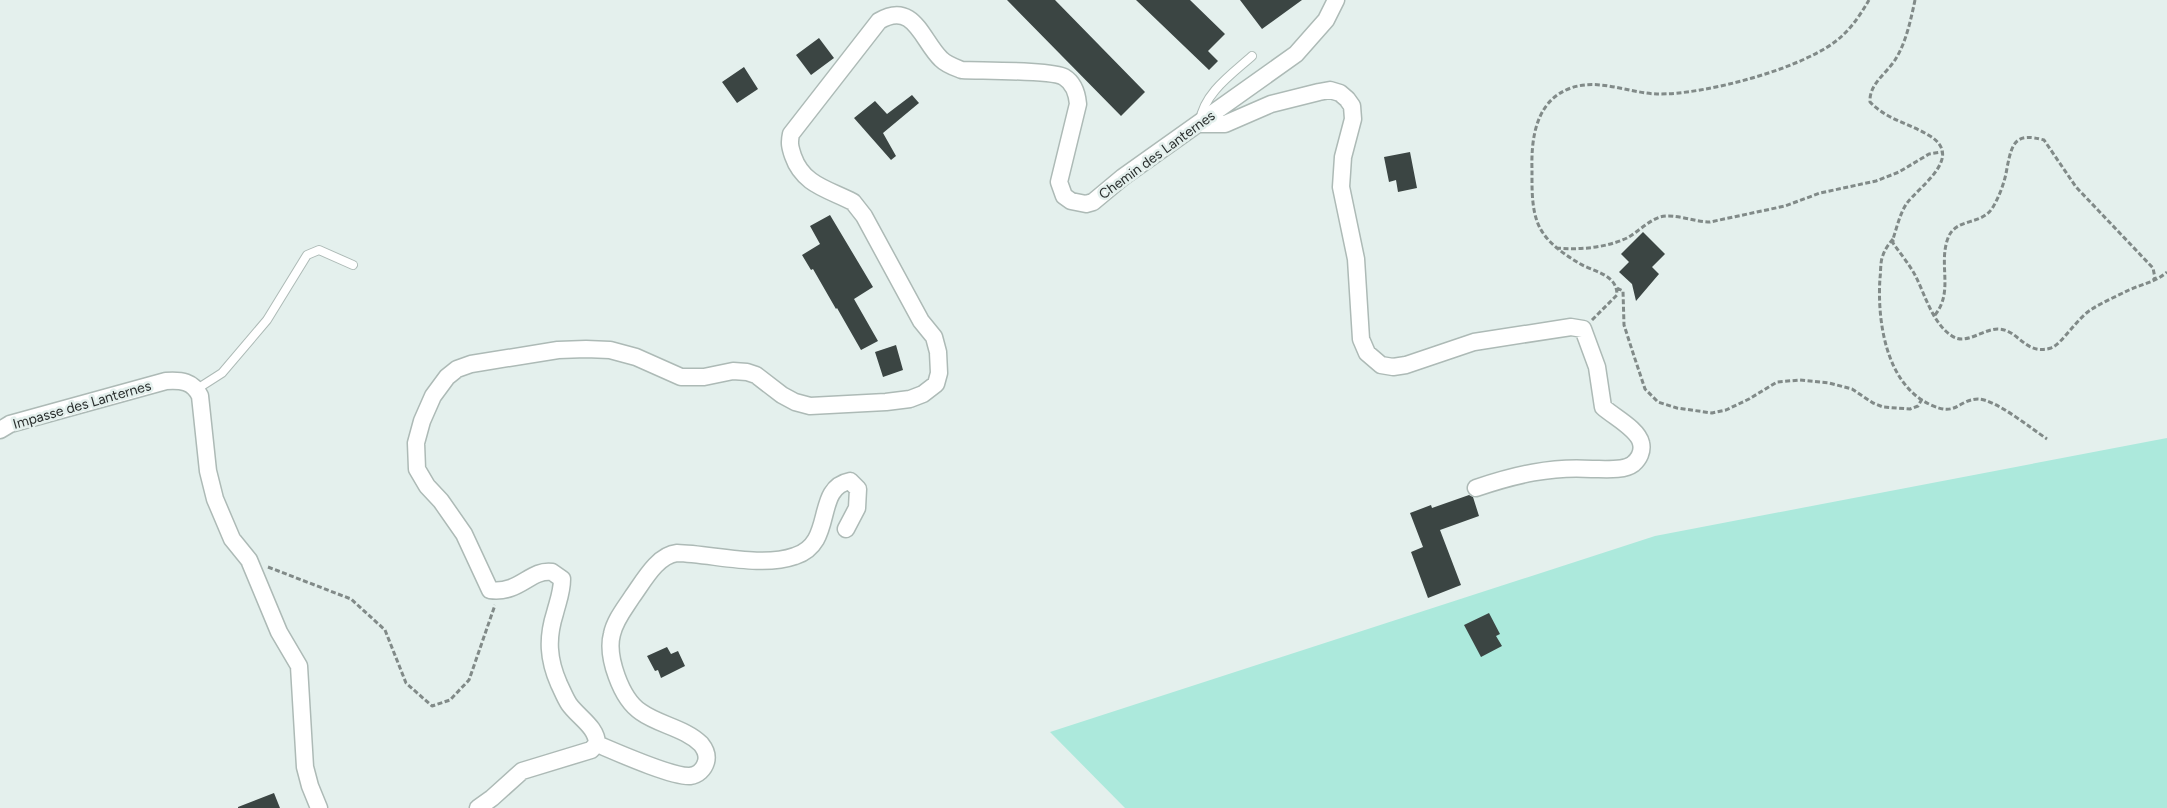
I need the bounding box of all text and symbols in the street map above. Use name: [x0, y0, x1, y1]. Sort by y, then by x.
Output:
street label: Chemin des Lanternes: [1096, 107, 1218, 203]
street label: Impasse des Lanternes: [11, 377, 153, 433]

